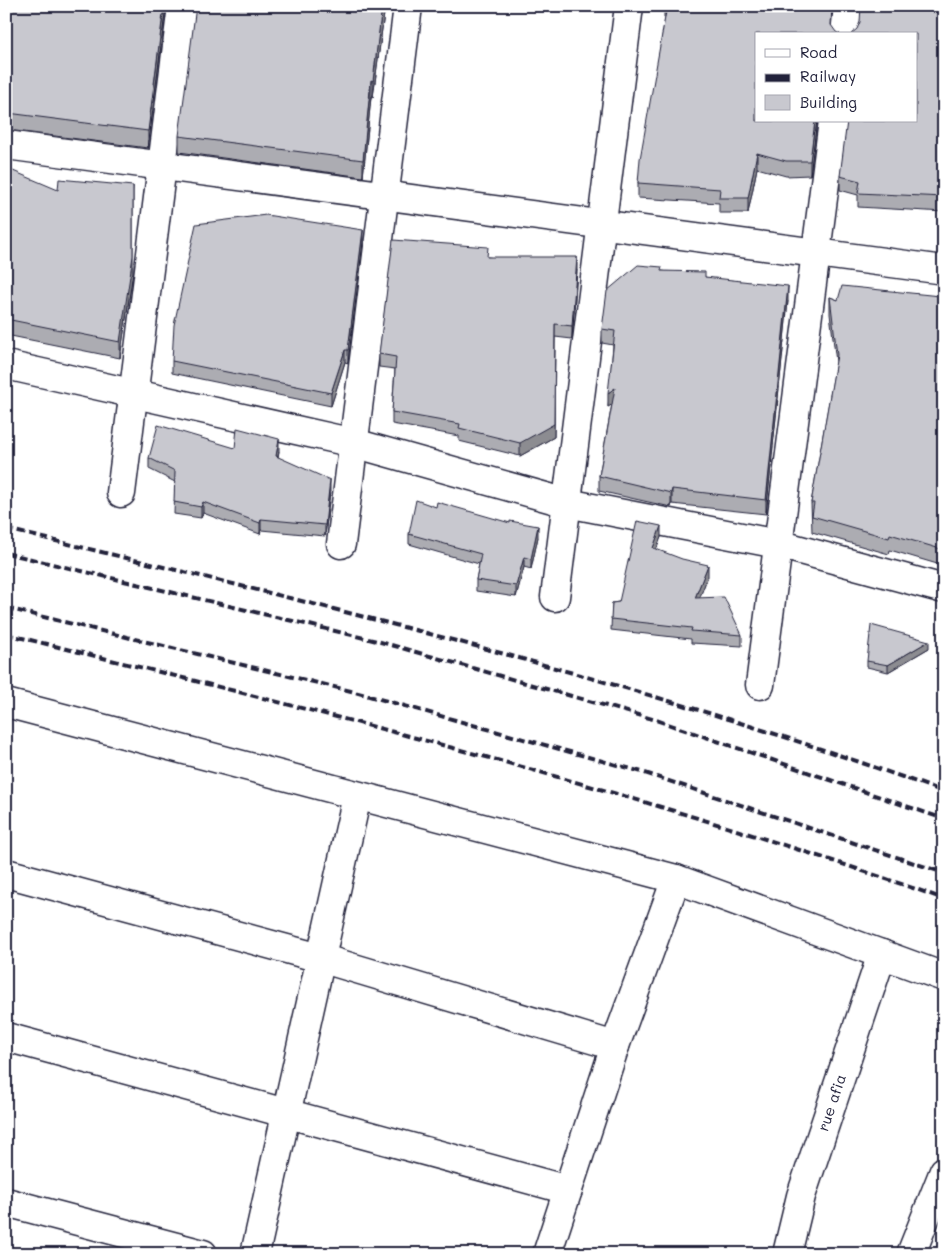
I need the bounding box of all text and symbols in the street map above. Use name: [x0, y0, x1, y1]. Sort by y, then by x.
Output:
legend: [755, 32, 918, 122]
text: Road: [800, 42, 837, 62]
text: Railway: [800, 66, 856, 86]
text: Building: [800, 92, 857, 112]
street label: rue afia: [812, 1071, 850, 1134]

